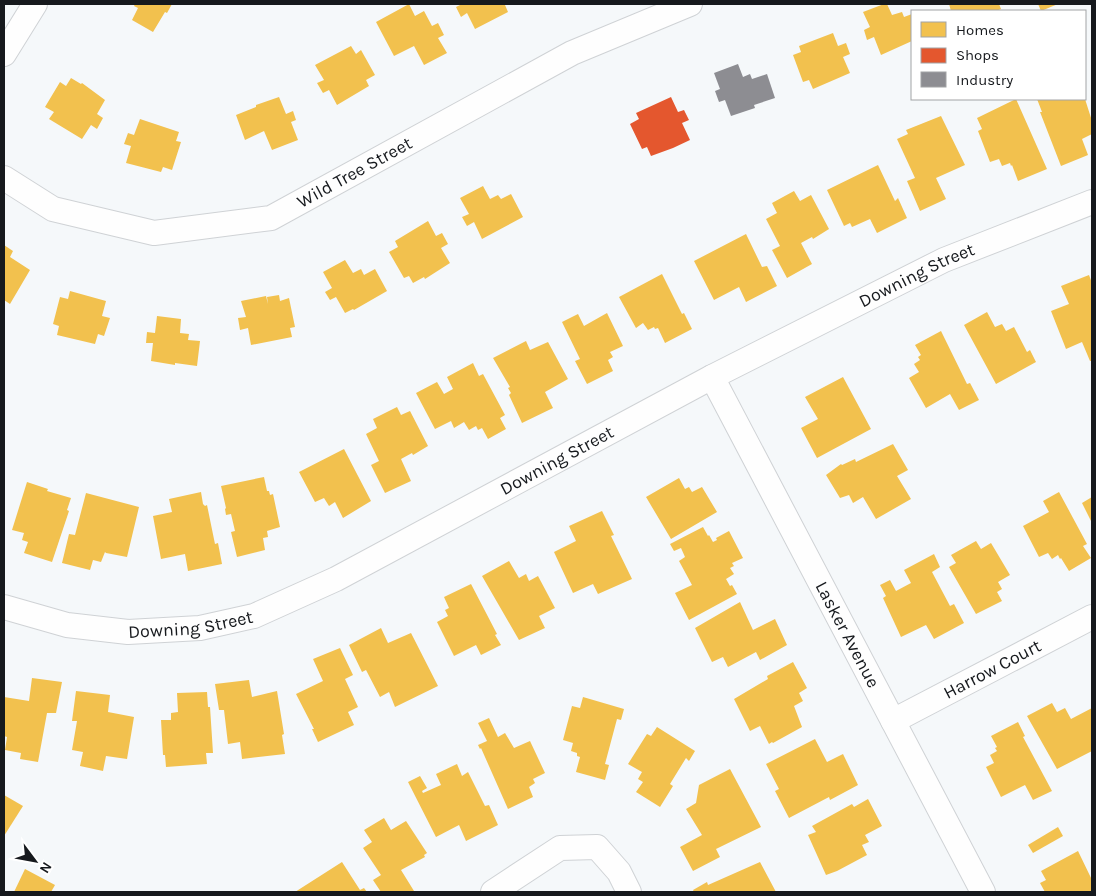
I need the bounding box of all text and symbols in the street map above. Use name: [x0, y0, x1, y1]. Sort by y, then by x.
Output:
legend: [911, 10, 1086, 100]
text: Homes: [956, 21, 1004, 39]
text: Shops: [956, 46, 999, 64]
text: Industry: [956, 71, 1013, 89]
street label: Wild Tree Street: [293, 132, 416, 213]
street label: Downing Street: [855, 238, 978, 312]
street label: Downing Street: [496, 421, 618, 500]
street label: Lasker Avenue: [810, 577, 885, 692]
street label: Downing Street: [128, 606, 255, 643]
street label: Harrow Court: [940, 634, 1045, 704]
north arrow: [10, 836, 60, 886]
text: N: [36, 859, 55, 876]

